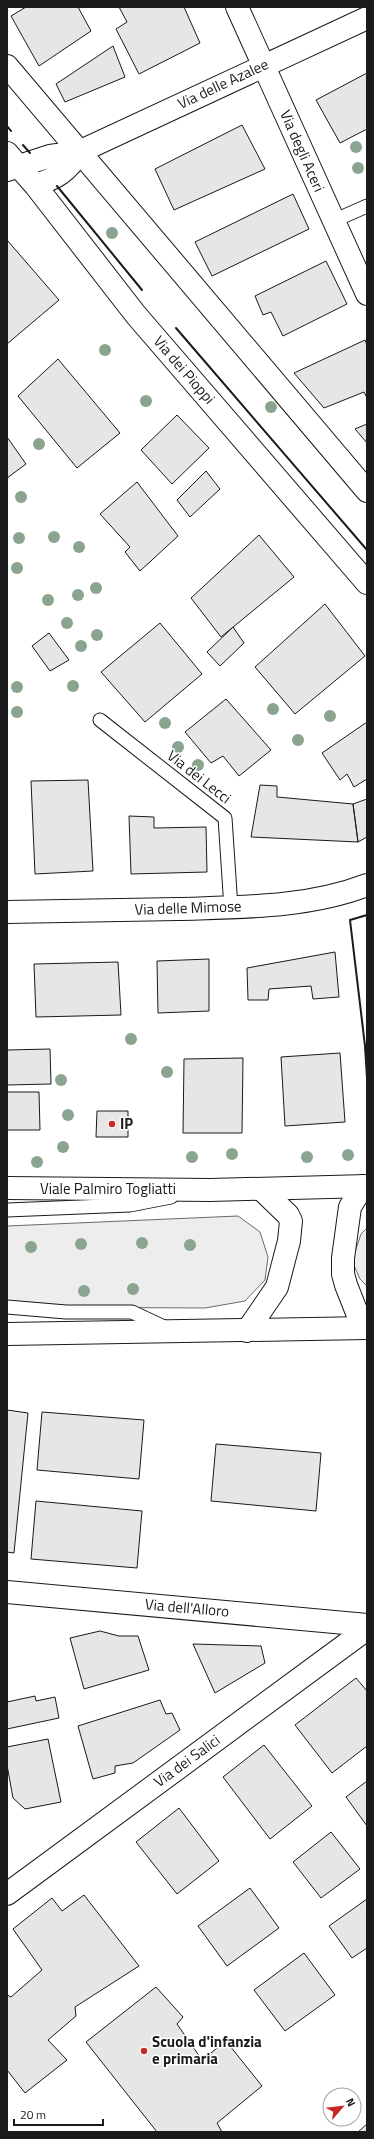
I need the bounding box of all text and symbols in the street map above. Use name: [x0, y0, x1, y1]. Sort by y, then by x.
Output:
street label: Via delle Azalee: [173, 52, 272, 115]
street label: Via degli Aceri: [274, 106, 331, 195]
street label: Via dei Pioppi: [148, 330, 221, 409]
street label: Via dei Lecci: [162, 744, 236, 809]
street label: Via delle Mimose: [134, 894, 242, 921]
place label: IP: [120, 1112, 133, 1135]
marker: IP: [107, 1119, 117, 1129]
street label: Viale Palmiro Togliatti: [40, 1177, 176, 1200]
street label: Via dell'Alloro: [144, 1592, 230, 1623]
street label: Via dei Salici: [149, 1729, 225, 1793]
place label: Scuola d'infanzia e primaria: [152, 2030, 262, 2070]
marker: Scuola d'infanzia e primaria: [139, 2046, 149, 2056]
north arrow: [322, 2087, 362, 2127]
text: N: [342, 2095, 360, 2109]
scale bar: [14, 2101, 103, 2127]
text: 20 m: [20, 2105, 46, 2124]

